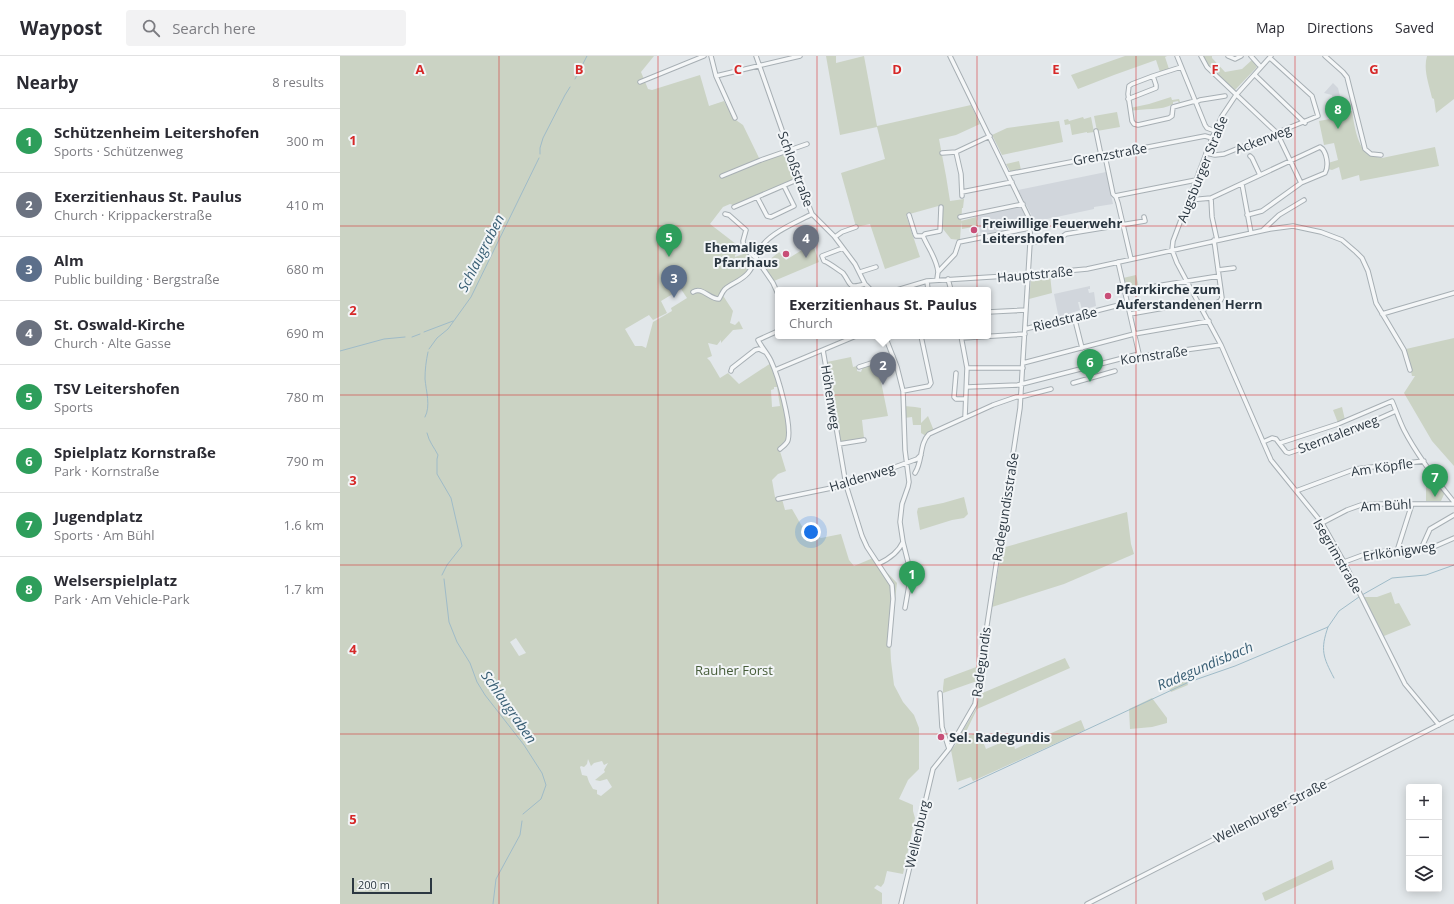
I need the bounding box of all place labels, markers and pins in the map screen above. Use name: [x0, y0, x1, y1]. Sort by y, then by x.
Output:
pin: 8: [1325, 96, 1351, 129]
place label: Freiwillige Feuerwehr Leitershofen: [982, 214, 1122, 247]
pin: 5: [656, 224, 682, 257]
pin: 4: [793, 225, 819, 258]
marker: Freiwillige Feuerwehr Leitershofen: [969, 225, 979, 235]
place label: Ehemaliges Pfarrhaus: [704, 238, 778, 271]
marker: Ehemaliges Pfarrhaus: [781, 249, 791, 259]
pin: 3: [661, 265, 687, 298]
place label: Pfarrkirche zum Auferstandenen Herrn: [1116, 280, 1263, 313]
marker: Pfarrkirche zum Auferstandenen Herrn: [1103, 291, 1113, 301]
pin: 6: [1077, 349, 1103, 382]
pin: 2: [870, 352, 896, 385]
pin: 7: [1422, 464, 1448, 497]
pin: 1: [899, 561, 925, 594]
place label: Sel. Radegundis: [949, 728, 1050, 746]
marker: Sel. Radegundis: [936, 732, 946, 742]

